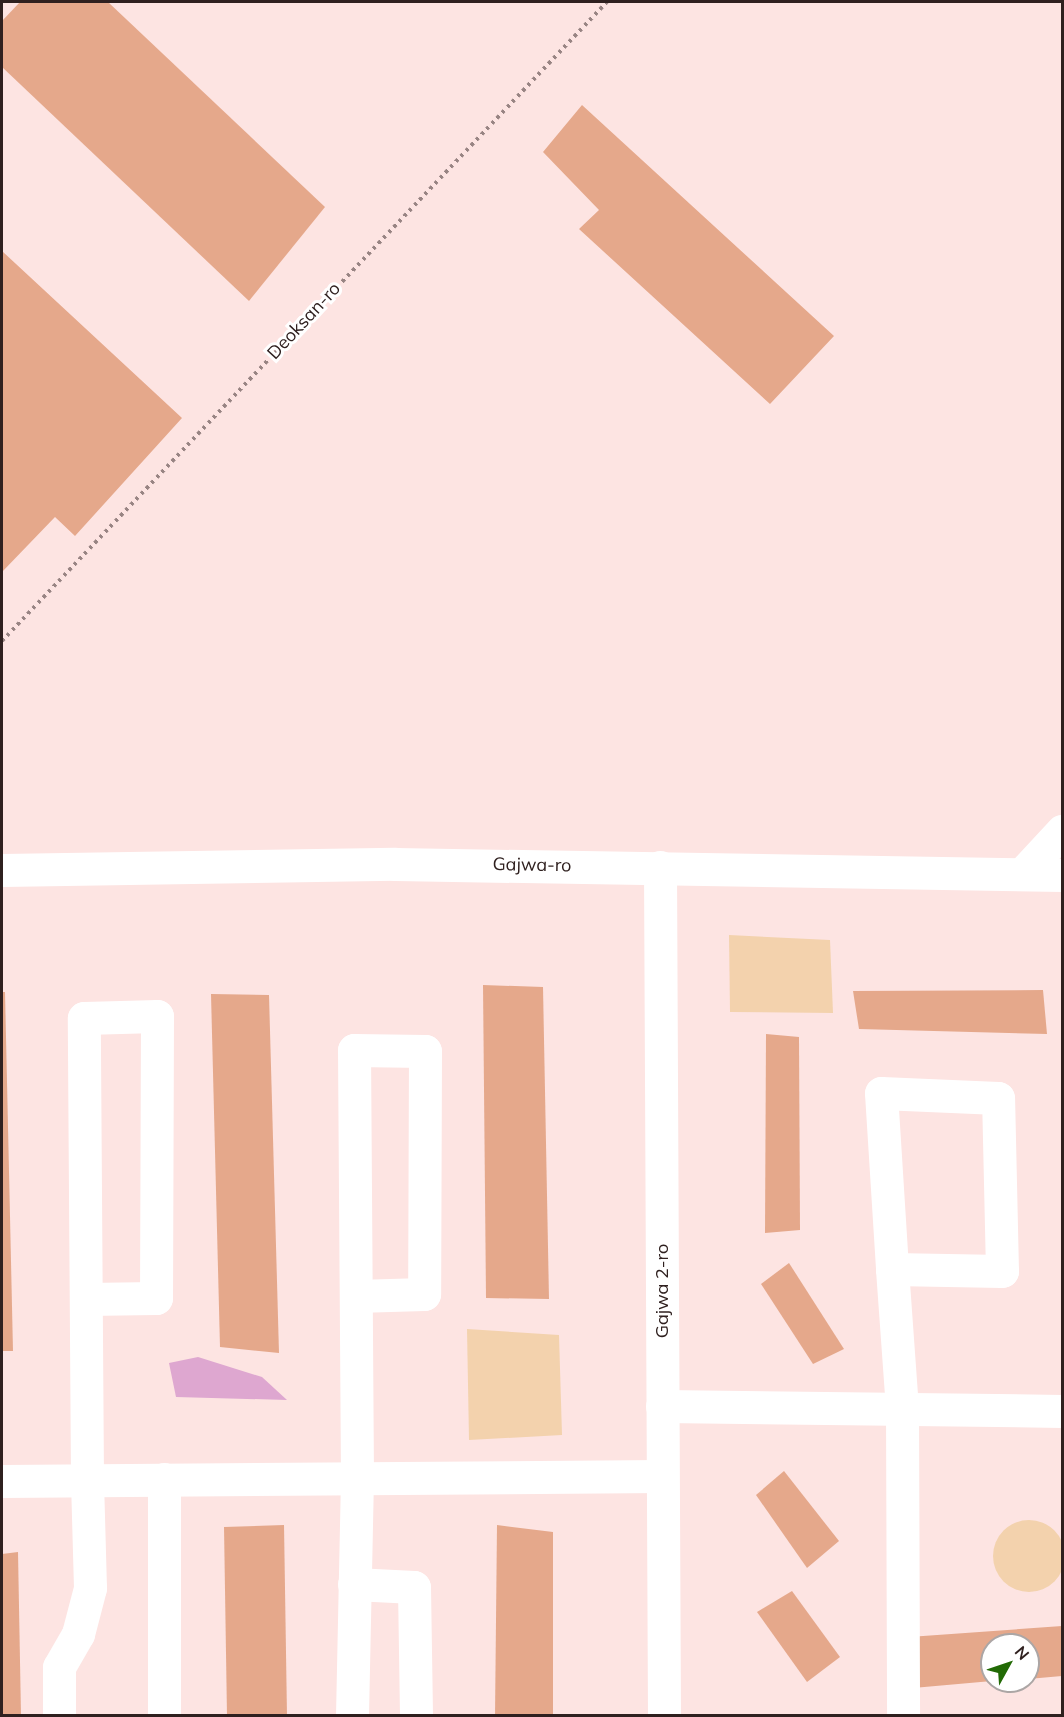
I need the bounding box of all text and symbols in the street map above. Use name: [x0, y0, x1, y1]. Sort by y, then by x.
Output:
street label: Deoksan-ro: [263, 278, 345, 364]
street label: Gajwa-ro: [492, 854, 572, 876]
street label: Gajwa 2-ro: [651, 1244, 673, 1338]
north arrow: [980, 1633, 1040, 1693]
text: N: [1011, 1642, 1034, 1664]

